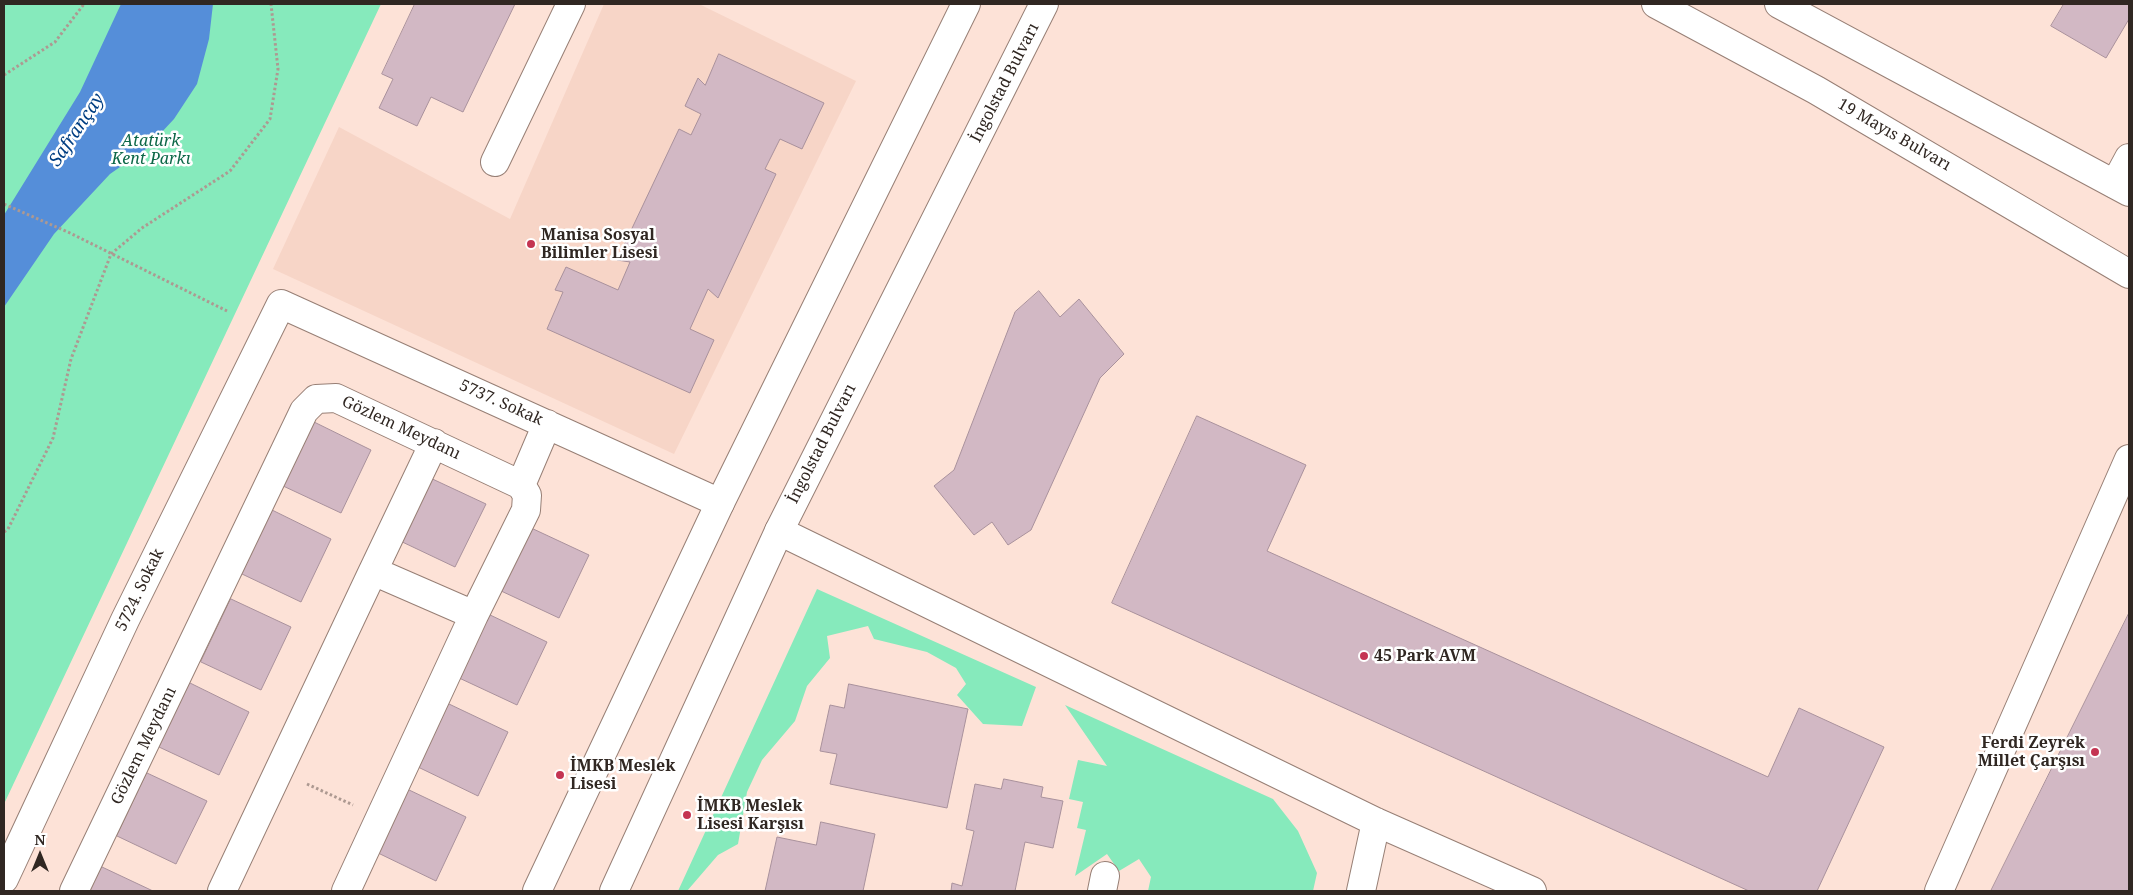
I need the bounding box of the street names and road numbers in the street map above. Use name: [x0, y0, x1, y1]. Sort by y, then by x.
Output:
street label: İngolstad Bulvarı: [967, 20, 1043, 146]
street label: 19 Mayıs Bulvarı: [1834, 95, 1954, 175]
street label: 5737. Sokak: [456, 376, 546, 430]
street label: İngolstad Bulvarı: [784, 381, 860, 507]
street label: Gözlem Meydanı: [339, 392, 463, 464]
street label: 5724. Sokak: [112, 546, 168, 634]
street label: Gözlem Meydanı: [107, 684, 181, 808]

